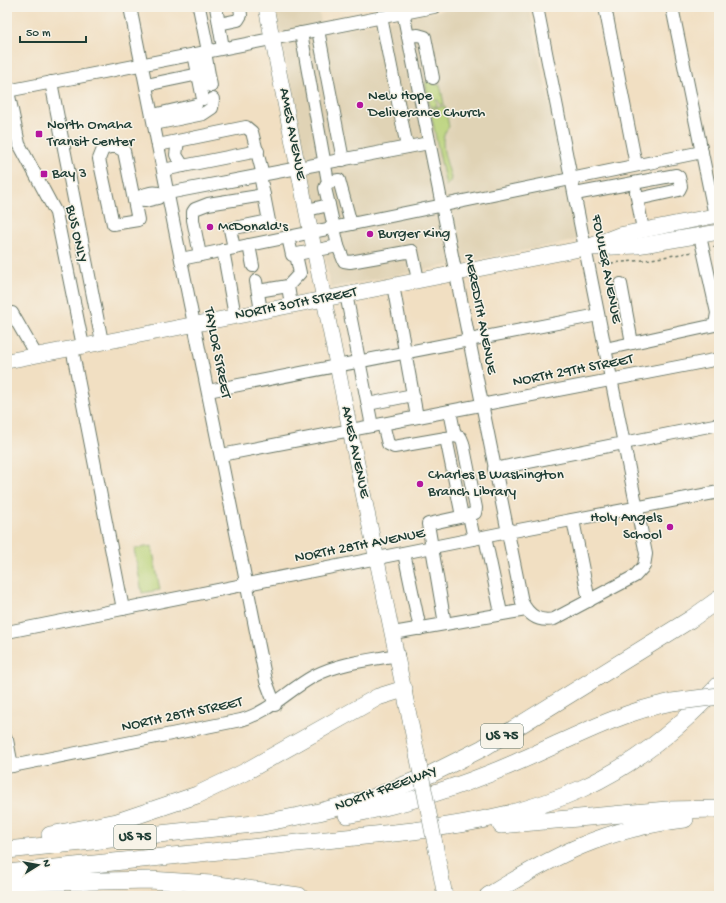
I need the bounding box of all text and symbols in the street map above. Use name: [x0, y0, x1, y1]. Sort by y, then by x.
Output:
scale bar: [20, 18, 86, 44]
text: 50 m: [26, 27, 51, 41]
street label: AMES AVENUE: [274, 86, 310, 182]
place label: New Hope Deliverance Church: [367, 87, 485, 122]
marker: New Hope Deliverance Church: [355, 100, 365, 110]
place label: North Omaha Transit Center: [46, 116, 136, 151]
marker: North Omaha Transit Center: [34, 129, 44, 139]
place label: Bay 3: [51, 165, 87, 183]
marker: Bay 3: [39, 169, 49, 179]
street label: BUS ONLY: [60, 203, 91, 264]
street label: FOWLER AVENUE: [586, 212, 625, 325]
place label: McDonald's: [218, 218, 288, 236]
marker: McDonald's: [205, 222, 215, 232]
place label: Burger King: [377, 225, 450, 243]
marker: Burger King: [365, 229, 375, 239]
street label: MEREDITH AVENUE: [459, 252, 501, 377]
street label: NORTH 30TH STREET: [234, 283, 360, 325]
street label: TAYLOR STREET: [199, 305, 235, 401]
street label: NORTH 29TH STREET: [511, 350, 636, 392]
street label: AMES AVENUE: [336, 404, 374, 500]
place label: Charles B Washington Branch Library: [427, 466, 564, 501]
marker: Charles B Washington Branch Library: [415, 479, 425, 489]
place label: Holy Angels School: [590, 509, 662, 544]
marker: Holy Angels School: [665, 522, 675, 532]
street label: NORTH 28TH AVENUE: [293, 524, 427, 567]
street label: NORTH 28TH STREET: [120, 693, 245, 737]
road number: US 75: [481, 724, 523, 748]
street label: NORTH FREEWAY: [332, 762, 440, 816]
road number: US 75: [114, 825, 156, 849]
north arrow: [18, 845, 58, 885]
text: N: [39, 859, 52, 868]

